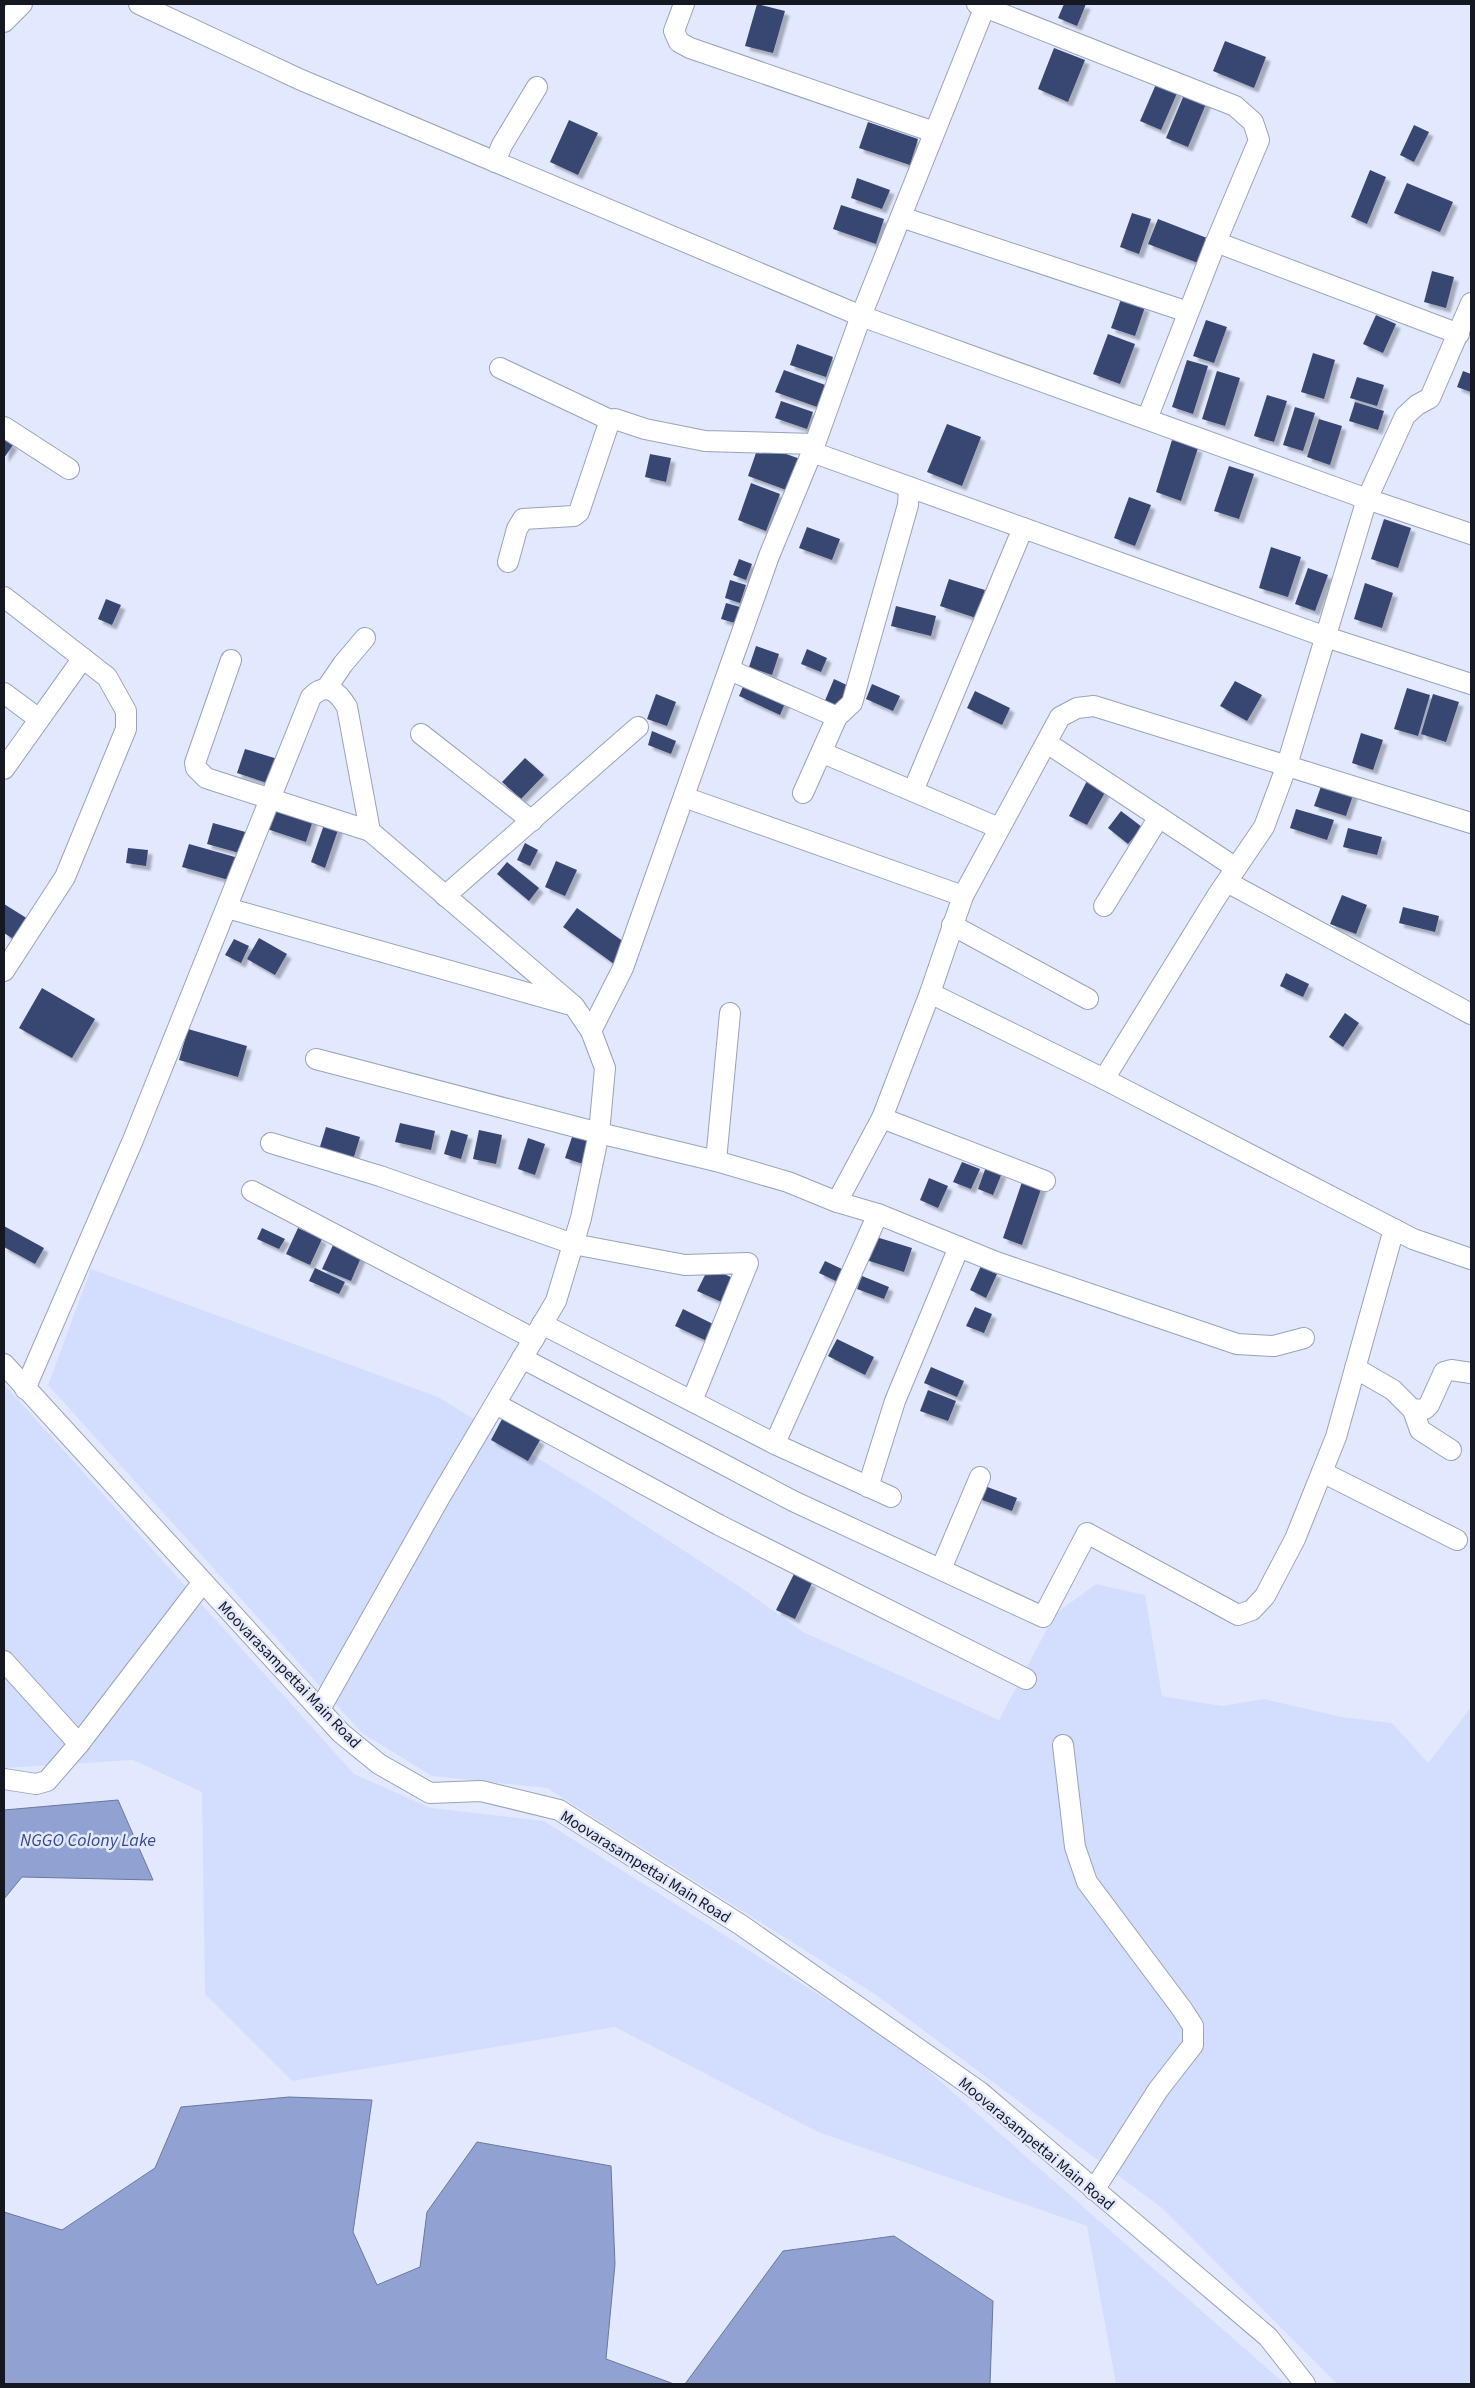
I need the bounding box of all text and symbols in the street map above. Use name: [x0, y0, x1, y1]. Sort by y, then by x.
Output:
street label: Moovarasampettai Main Road: [213, 1596, 366, 1753]
street label: Moovarasampettai Main Road: [556, 1805, 735, 1928]
water label: NGGO Colony Lake: [20, 1828, 156, 1853]
street label: Moovarasampettai Main Road: [954, 2072, 1119, 2216]

